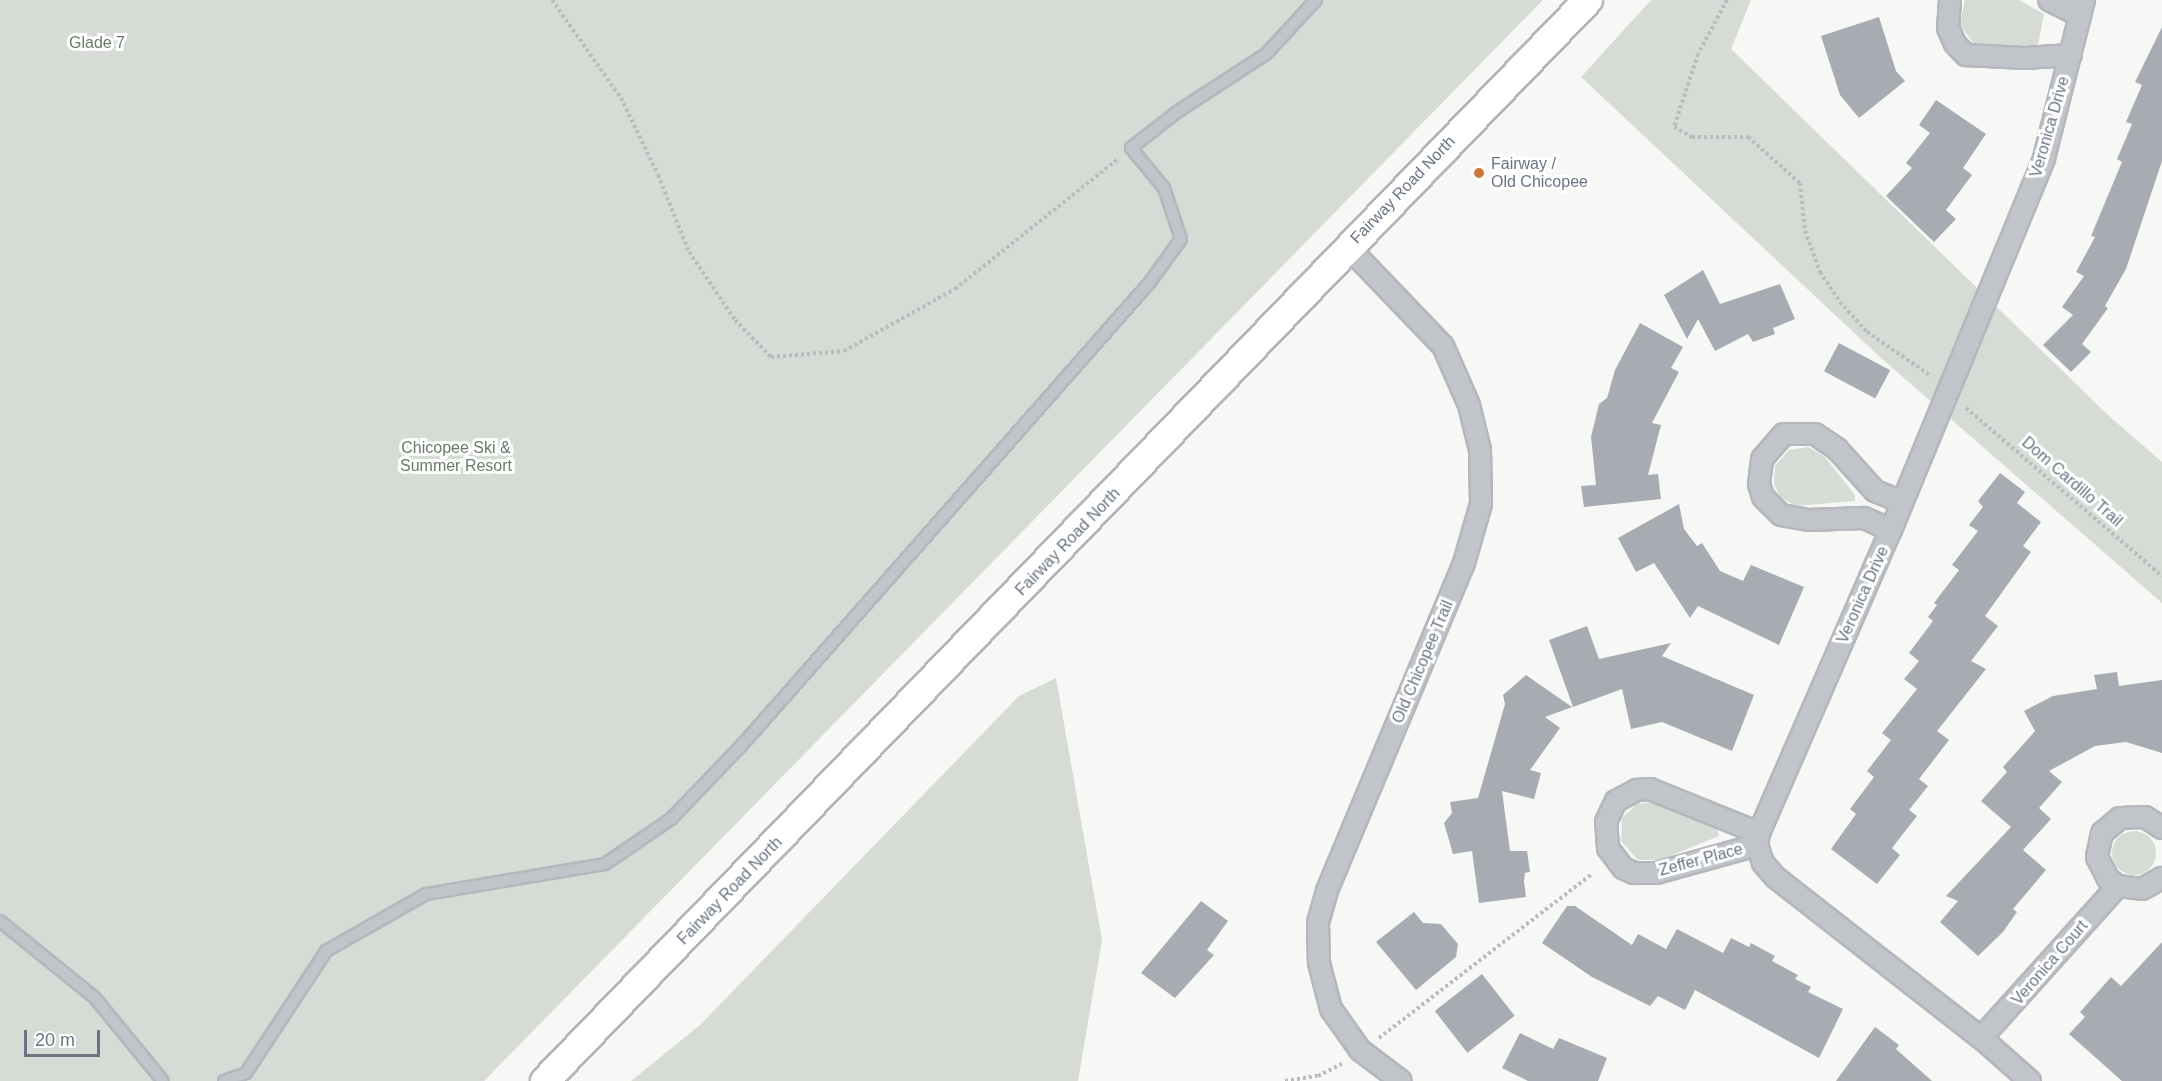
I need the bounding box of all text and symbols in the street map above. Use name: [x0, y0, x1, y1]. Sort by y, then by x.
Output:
park label: Glade 7: [69, 33, 125, 53]
street label: Veronica Drive: [2026, 74, 2074, 180]
street label: Fairway Road North: [1347, 132, 1459, 248]
place label: Fairway / Old Chicopee: [1491, 154, 1588, 192]
marker: Fairway / Old Chicopee: [1472, 166, 1486, 180]
street label: Dom Cardillo Trail: [2018, 433, 2126, 531]
park label: Chicopee Ski & Summer Resort: [400, 438, 512, 476]
street label: Fairway Road North: [1012, 484, 1124, 600]
street label: Veronica Drive: [1833, 544, 1893, 646]
street label: Old Chicopee Trail: [1388, 598, 1458, 726]
street label: Fairway Road North: [674, 833, 786, 949]
street label: Zeffer Place: [1657, 840, 1745, 880]
street label: Veronica Court: [2008, 917, 2092, 1009]
scale bar: [27, 1018, 104, 1056]
text: 20 m: [35, 1030, 75, 1050]

